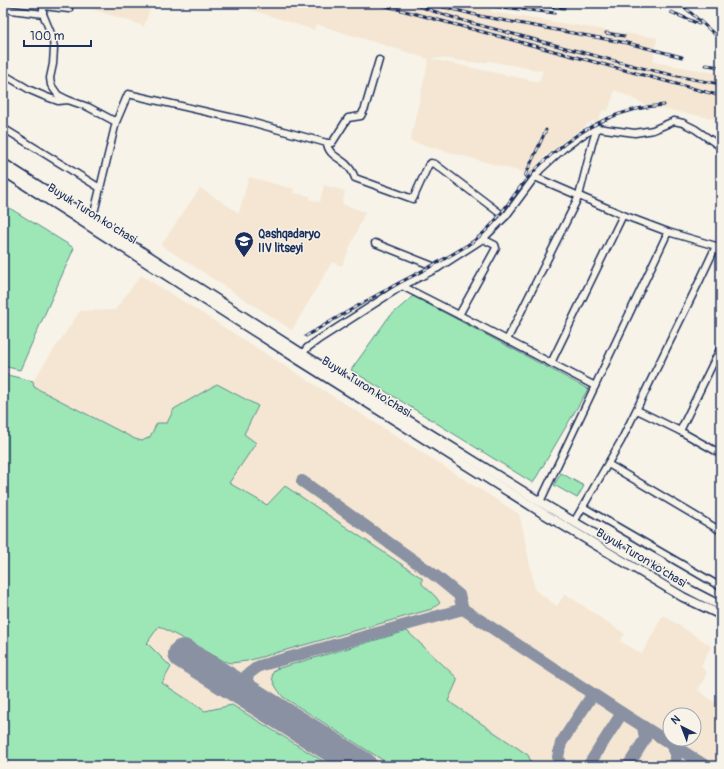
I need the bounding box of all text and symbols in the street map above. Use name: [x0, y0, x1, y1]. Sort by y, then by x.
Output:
scale bar: [24, 22, 91, 48]
text: 100 m: [30, 29, 65, 44]
street label: Buyuk Turon ko'chasi: [45, 181, 139, 247]
place label: Qashqadaryo IIV litseyi: [258, 227, 321, 256]
school or university icon: Qashqadaryo IIV litseyi: [233, 230, 255, 258]
street label: Buyuk Turon ko'chasi: [319, 354, 413, 420]
street label: Buyuk Turon ko'chasi: [593, 525, 689, 591]
north arrow: [662, 707, 702, 747]
text: N: [669, 712, 683, 727]

